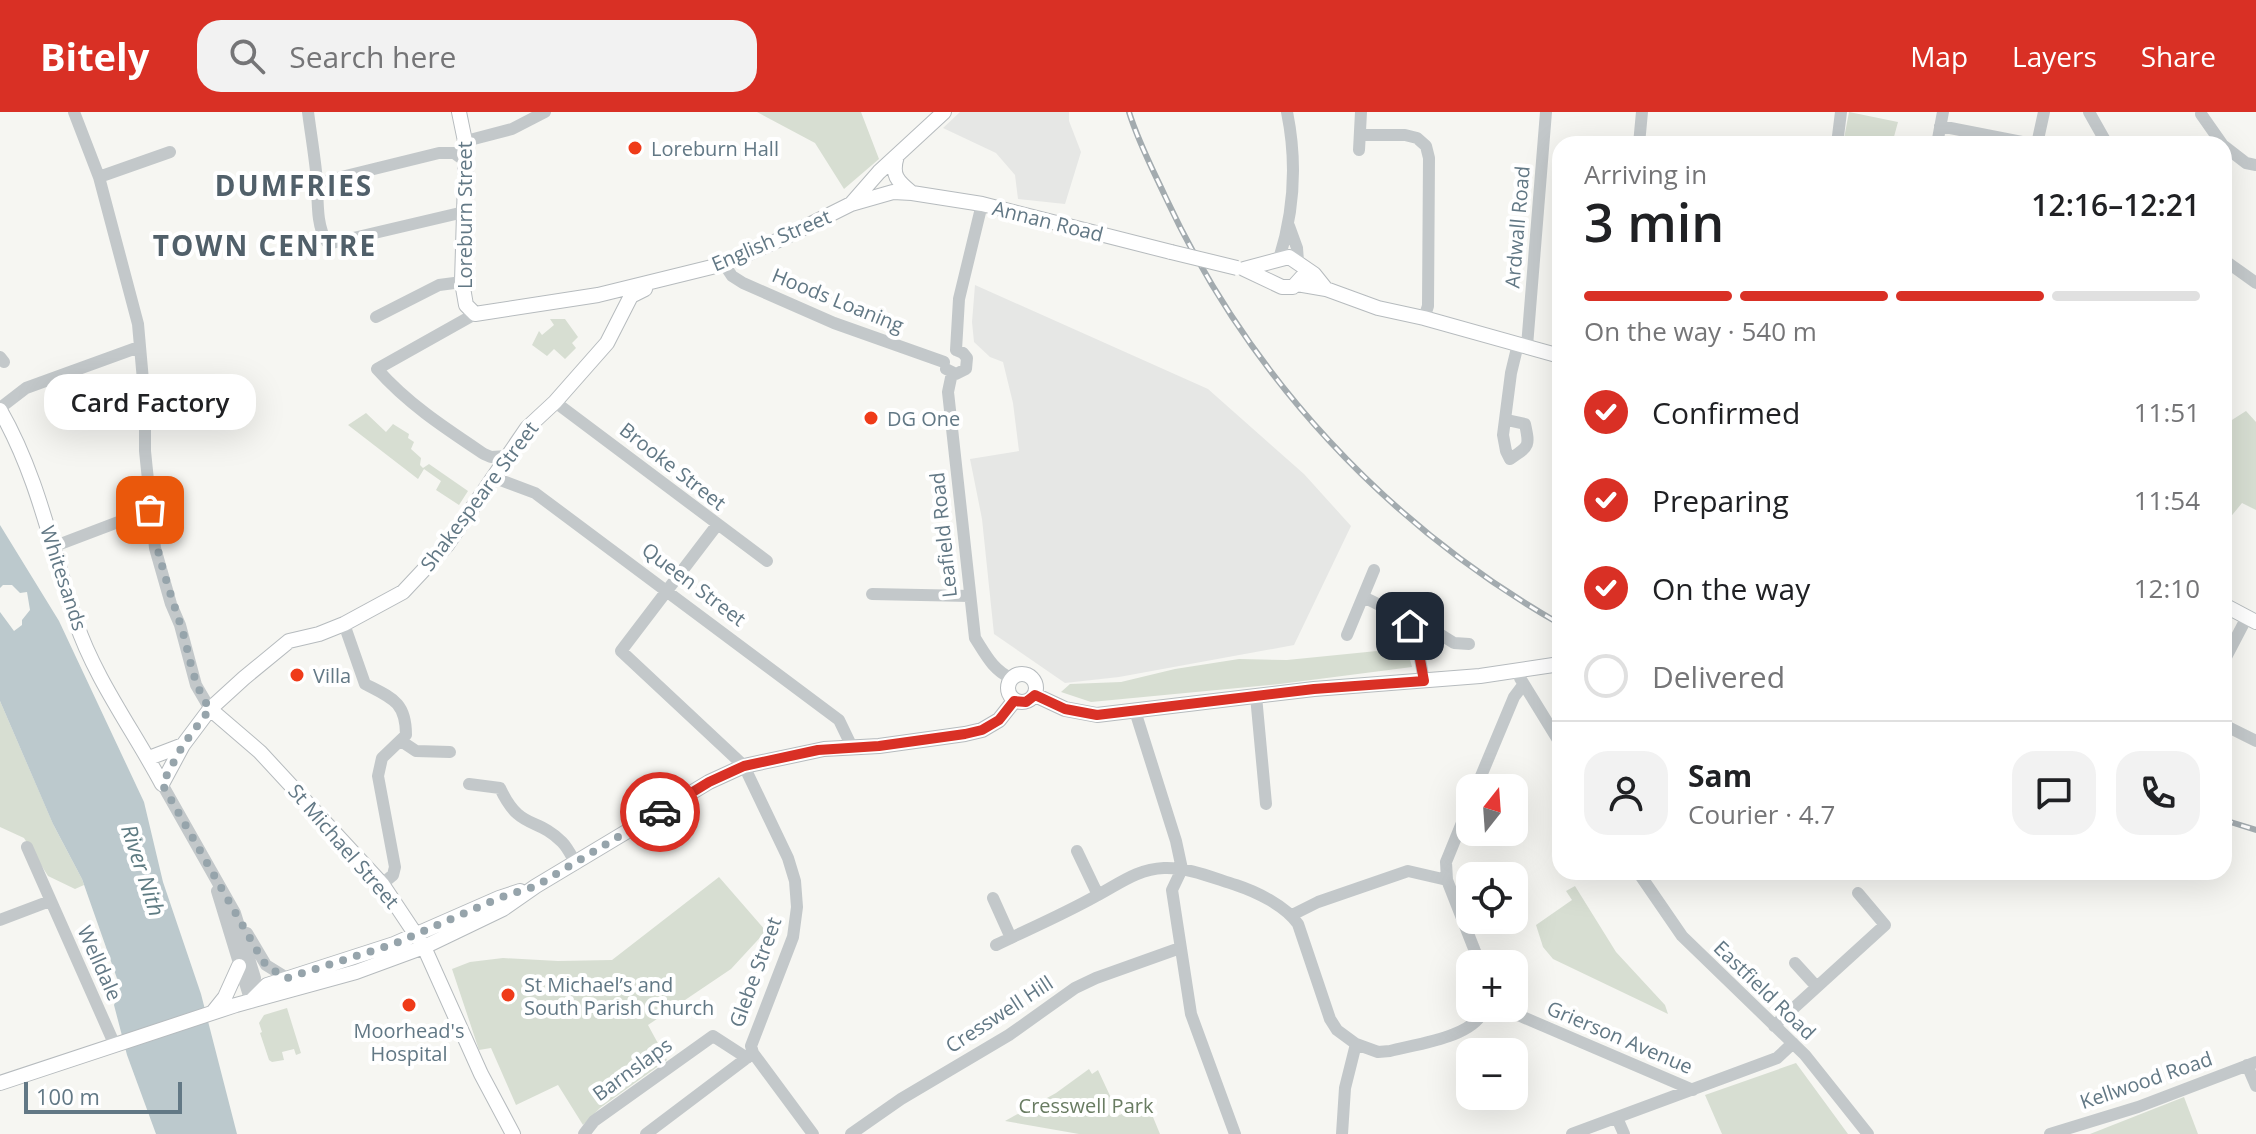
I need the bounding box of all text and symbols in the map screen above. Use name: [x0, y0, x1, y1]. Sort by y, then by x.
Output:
search box: [197, 20, 757, 92]
text: Bitely: [40, 30, 149, 82]
icon: search: [225, 34, 269, 78]
text: Search here: [289, 36, 456, 77]
text: Map: [1910, 37, 1968, 75]
text: Layers: [2012, 37, 2097, 75]
text: Share: [2141, 37, 2216, 75]
place label: Loreburn Hall: [651, 135, 779, 162]
marker: Loreburn Hall: [626, 139, 644, 157]
street label: Loreburn Street: [451, 141, 478, 289]
text: Arriving in: [1584, 156, 1707, 192]
street label: Ardwall Road: [1498, 165, 1536, 289]
district label: DUMFRIES: [215, 166, 373, 204]
text: 12:16–12:21: [2031, 184, 2200, 225]
text: 3 min: [1584, 186, 1724, 257]
street label: Annan Road: [990, 194, 1106, 248]
street label: English Street: [707, 203, 835, 277]
district label: TOWN CENTRE: [153, 226, 377, 264]
street label: Hoods Loaning: [768, 261, 908, 339]
text: On the way · 540 m: [1584, 313, 1817, 349]
callout: Card Factory: [44, 374, 256, 430]
text: Card Factory: [71, 384, 229, 420]
icon: check: [1584, 390, 1628, 434]
text: Confirmed: [1652, 392, 1800, 433]
text: 11:51: [2134, 394, 2200, 430]
place label: DG One: [887, 405, 960, 432]
marker: DG One: [862, 409, 880, 427]
street label: Shakespeare Street: [414, 416, 544, 576]
street label: Brooke Street: [614, 416, 732, 516]
street label: Leafield Road: [923, 471, 963, 599]
pin: [116, 476, 184, 544]
icon: check: [1584, 478, 1628, 522]
text: Preparing: [1652, 480, 1789, 521]
text: 11:54: [2134, 482, 2200, 518]
icon: bag: [128, 488, 172, 532]
street label: Whitesands: [34, 522, 94, 634]
street label: Queen Street: [637, 536, 751, 632]
icon: check: [1584, 566, 1628, 610]
text: On the way: [1652, 568, 1810, 609]
text: 12:10: [2134, 570, 2200, 606]
pin: [1376, 592, 1444, 660]
icon: home: [1388, 604, 1432, 648]
text: Delivered: [1652, 656, 1785, 697]
place label: Villa: [313, 662, 351, 689]
marker: Villa: [288, 666, 306, 684]
button: person: [1584, 751, 1668, 835]
button: chat: [2012, 751, 2096, 835]
button: phone: [2116, 751, 2200, 835]
text: Sam: [1688, 755, 1752, 796]
courier: [620, 772, 700, 852]
north arrow: [1456, 774, 1528, 846]
map controls: [1456, 774, 1528, 1110]
street label: St Michael Street: [282, 778, 406, 914]
icon: car: [638, 790, 682, 834]
text: Courier · 4.7: [1688, 796, 1835, 832]
water label: River Nith: [115, 820, 173, 920]
button: locate: [1456, 862, 1528, 934]
street label: Glebe Street: [723, 913, 787, 1031]
street label: Welldale: [72, 921, 128, 1005]
street label: Eastfield Road: [1708, 934, 1822, 1046]
button: +: [1456, 950, 1528, 1022]
street label: Cresswell Hill: [940, 969, 1058, 1059]
place label: St Michael’s and South Parish Church: [524, 971, 714, 1021]
marker: St Michael’s and South Parish Church: [499, 986, 517, 1004]
street label: Grierson Avenue: [1543, 994, 1697, 1080]
marker: Moorhead's Hospital: [400, 996, 418, 1014]
place label: Moorhead's Hospital: [354, 1017, 465, 1067]
street label: Barnslaps: [587, 1031, 677, 1107]
button: −: [1456, 1038, 1528, 1110]
street label: Kellwood Road: [2076, 1045, 2216, 1115]
scale bar: [24, 1078, 182, 1114]
text: 100 m: [36, 1081, 100, 1111]
park label: Cresswell Park: [1019, 1092, 1154, 1119]

